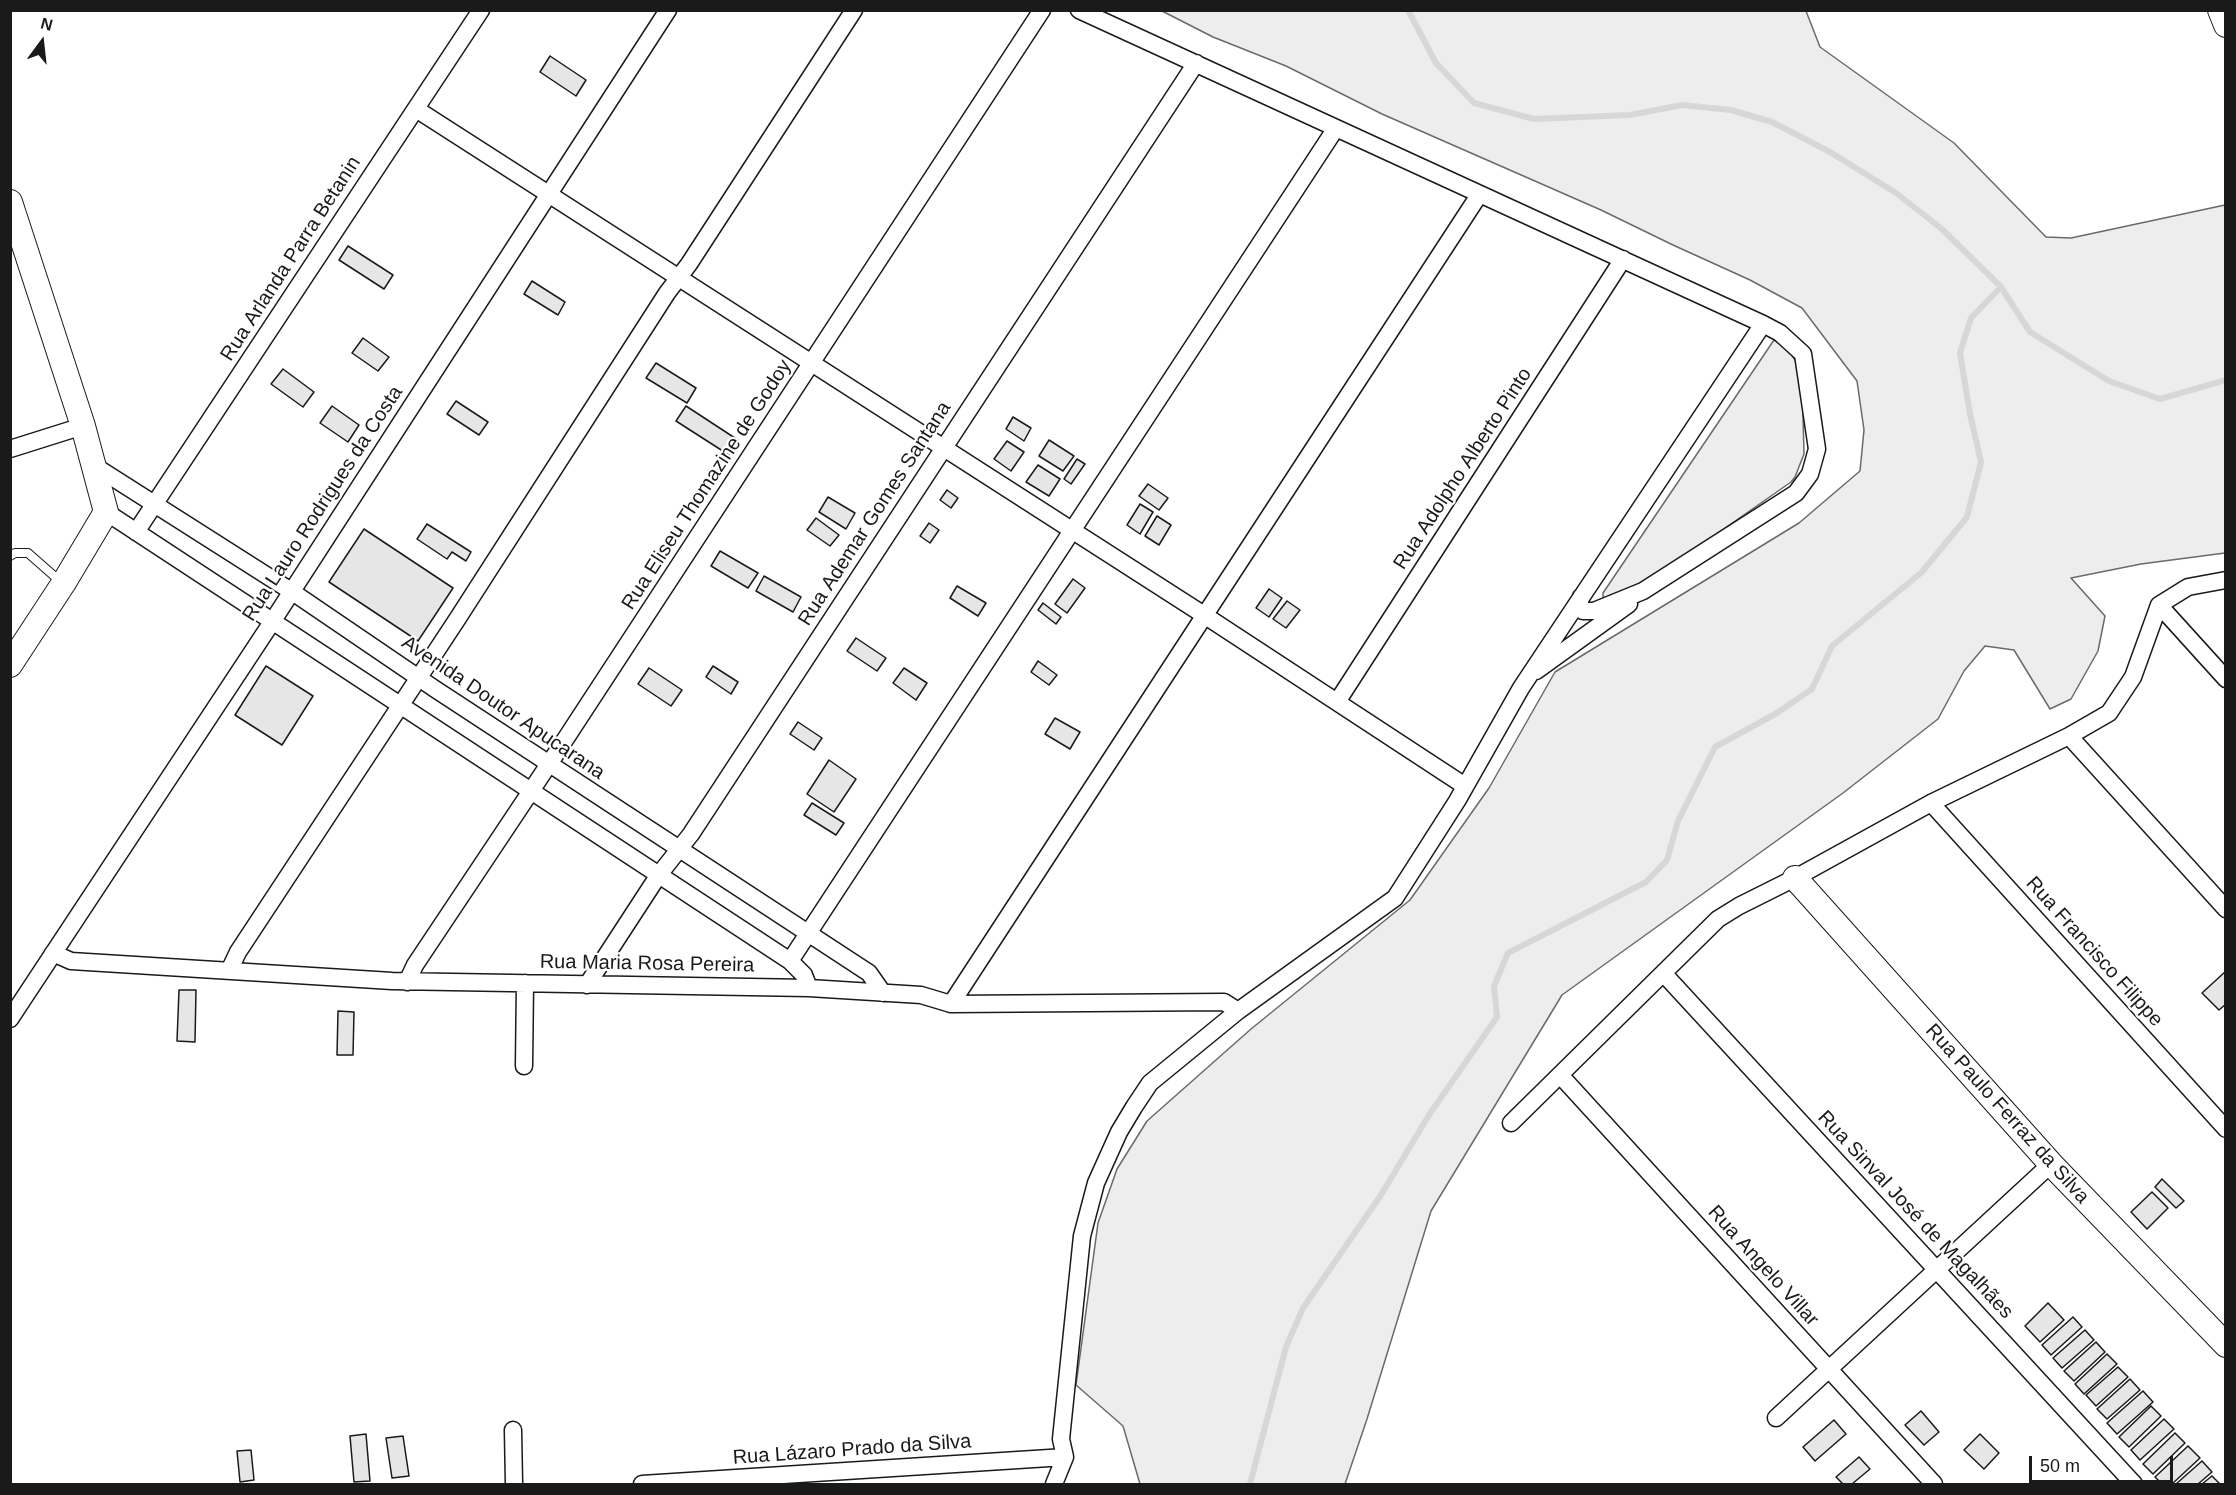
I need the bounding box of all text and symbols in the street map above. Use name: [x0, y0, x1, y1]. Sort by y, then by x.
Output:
north arrow: [12, 12, 72, 72]
text: N: [39, 14, 55, 34]
street label: Rua Arlanda Parra Betanin: [216, 152, 366, 366]
street label: Rua Eliseu Thomazine de Godoy: [617, 355, 797, 615]
street label: Rua Adolpho Alberto Pinto: [1389, 364, 1537, 574]
street label: Rua Lauro Rodrigues da Costa: [238, 382, 408, 626]
street label: Rua Ademar Gomes Santana: [793, 397, 957, 631]
street label: Avenida Doutor Apucarana: [397, 631, 609, 785]
street label: Rua Francisco Filippe: [2020, 872, 2168, 1032]
street label: Rua Maria Rosa Pereira: [540, 950, 754, 978]
street label: Rua Paulo Ferraz da Silva: [1920, 1019, 2094, 1209]
street label: Rua Sinval José de Magalhães: [1812, 1106, 2018, 1324]
street label: Rua Angelo Villar: [1703, 1201, 1823, 1331]
street label: Rua Lázaro Prado da Silva: [732, 1430, 972, 1470]
scale bar: [2032, 1444, 2176, 1482]
text: 50 m: [2040, 1456, 2080, 1476]

